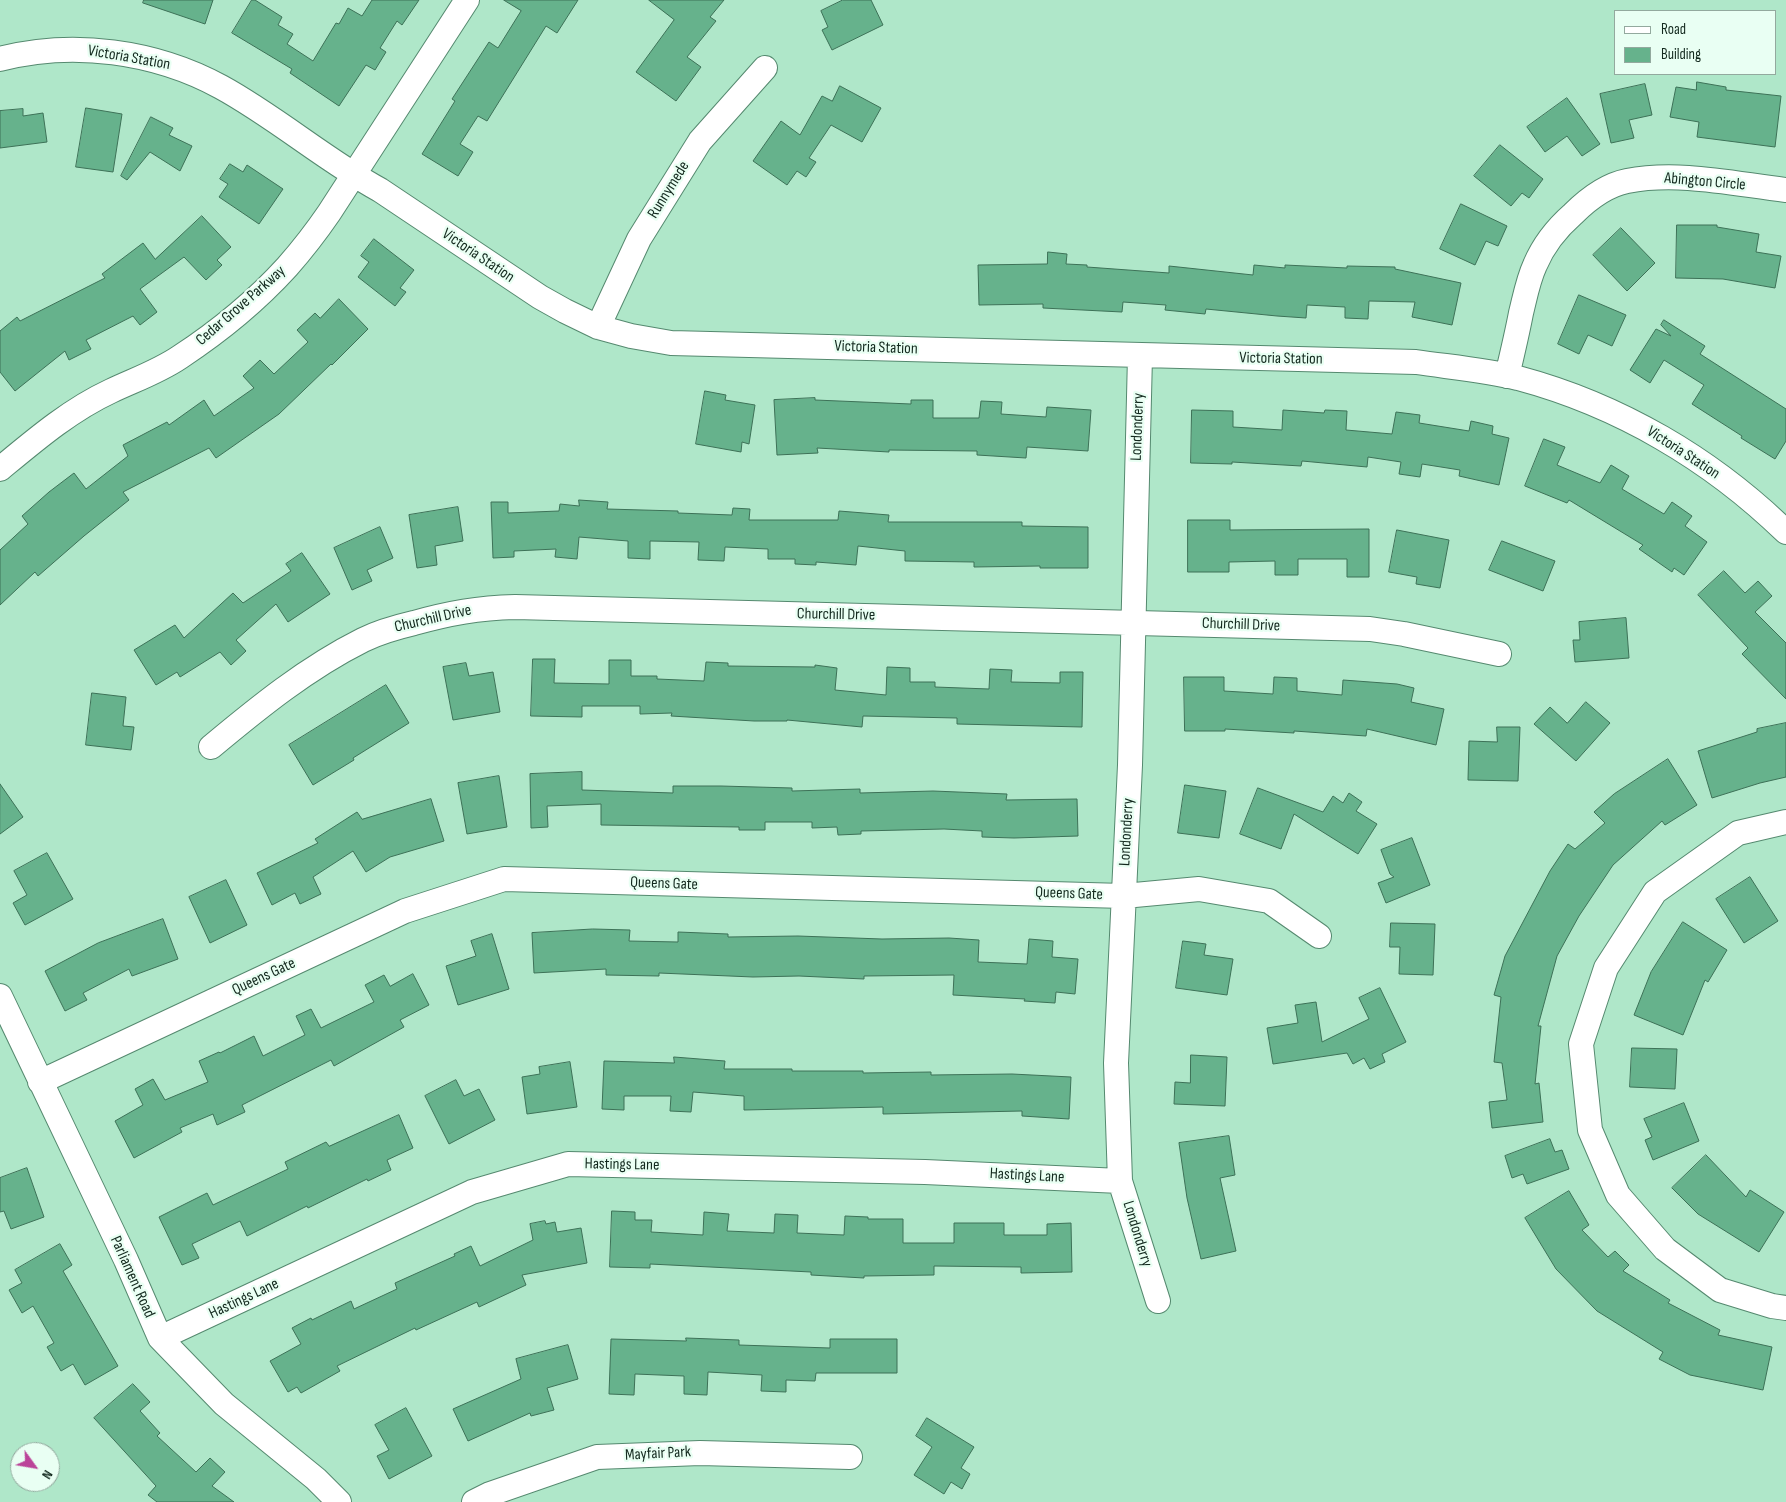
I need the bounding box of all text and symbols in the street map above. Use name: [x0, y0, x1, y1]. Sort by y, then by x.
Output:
legend: [1614, 10, 1776, 75]
text: Road: [1661, 20, 1686, 39]
street label: Victoria Station: [86, 41, 172, 75]
text: Building: [1661, 45, 1701, 64]
street label: Runnymede: [644, 158, 694, 222]
street label: Abington Circle: [1664, 169, 1746, 195]
street label: Victoria Station: [438, 225, 518, 287]
street label: Cedar Grove Parkway: [192, 262, 290, 350]
street label: Victoria Station: [834, 337, 918, 359]
street label: Victoria Station: [1239, 349, 1323, 369]
street label: Londonderry: [1127, 393, 1149, 461]
street label: Victoria Station: [1643, 422, 1723, 484]
street label: Churchill Drive: [393, 601, 473, 637]
street label: Churchill Drive: [797, 605, 875, 625]
street label: Churchill Drive: [1202, 614, 1280, 636]
street label: Londonderry: [1116, 798, 1138, 866]
street label: Queens Gate: [630, 873, 698, 895]
street label: Queens Gate: [1035, 883, 1103, 905]
street label: Queens Gate: [229, 954, 299, 1000]
street label: Hastings Lane: [584, 1155, 660, 1175]
street label: Hastings Lane: [989, 1164, 1065, 1188]
street label: Londonderry: [1118, 1199, 1156, 1269]
street label: Parliament Road: [105, 1233, 159, 1321]
street label: Hastings Lane: [206, 1275, 282, 1323]
north arrow: [10, 1442, 60, 1492]
street label: Mayfair Park: [625, 1443, 691, 1465]
text: N: [38, 1467, 56, 1482]

